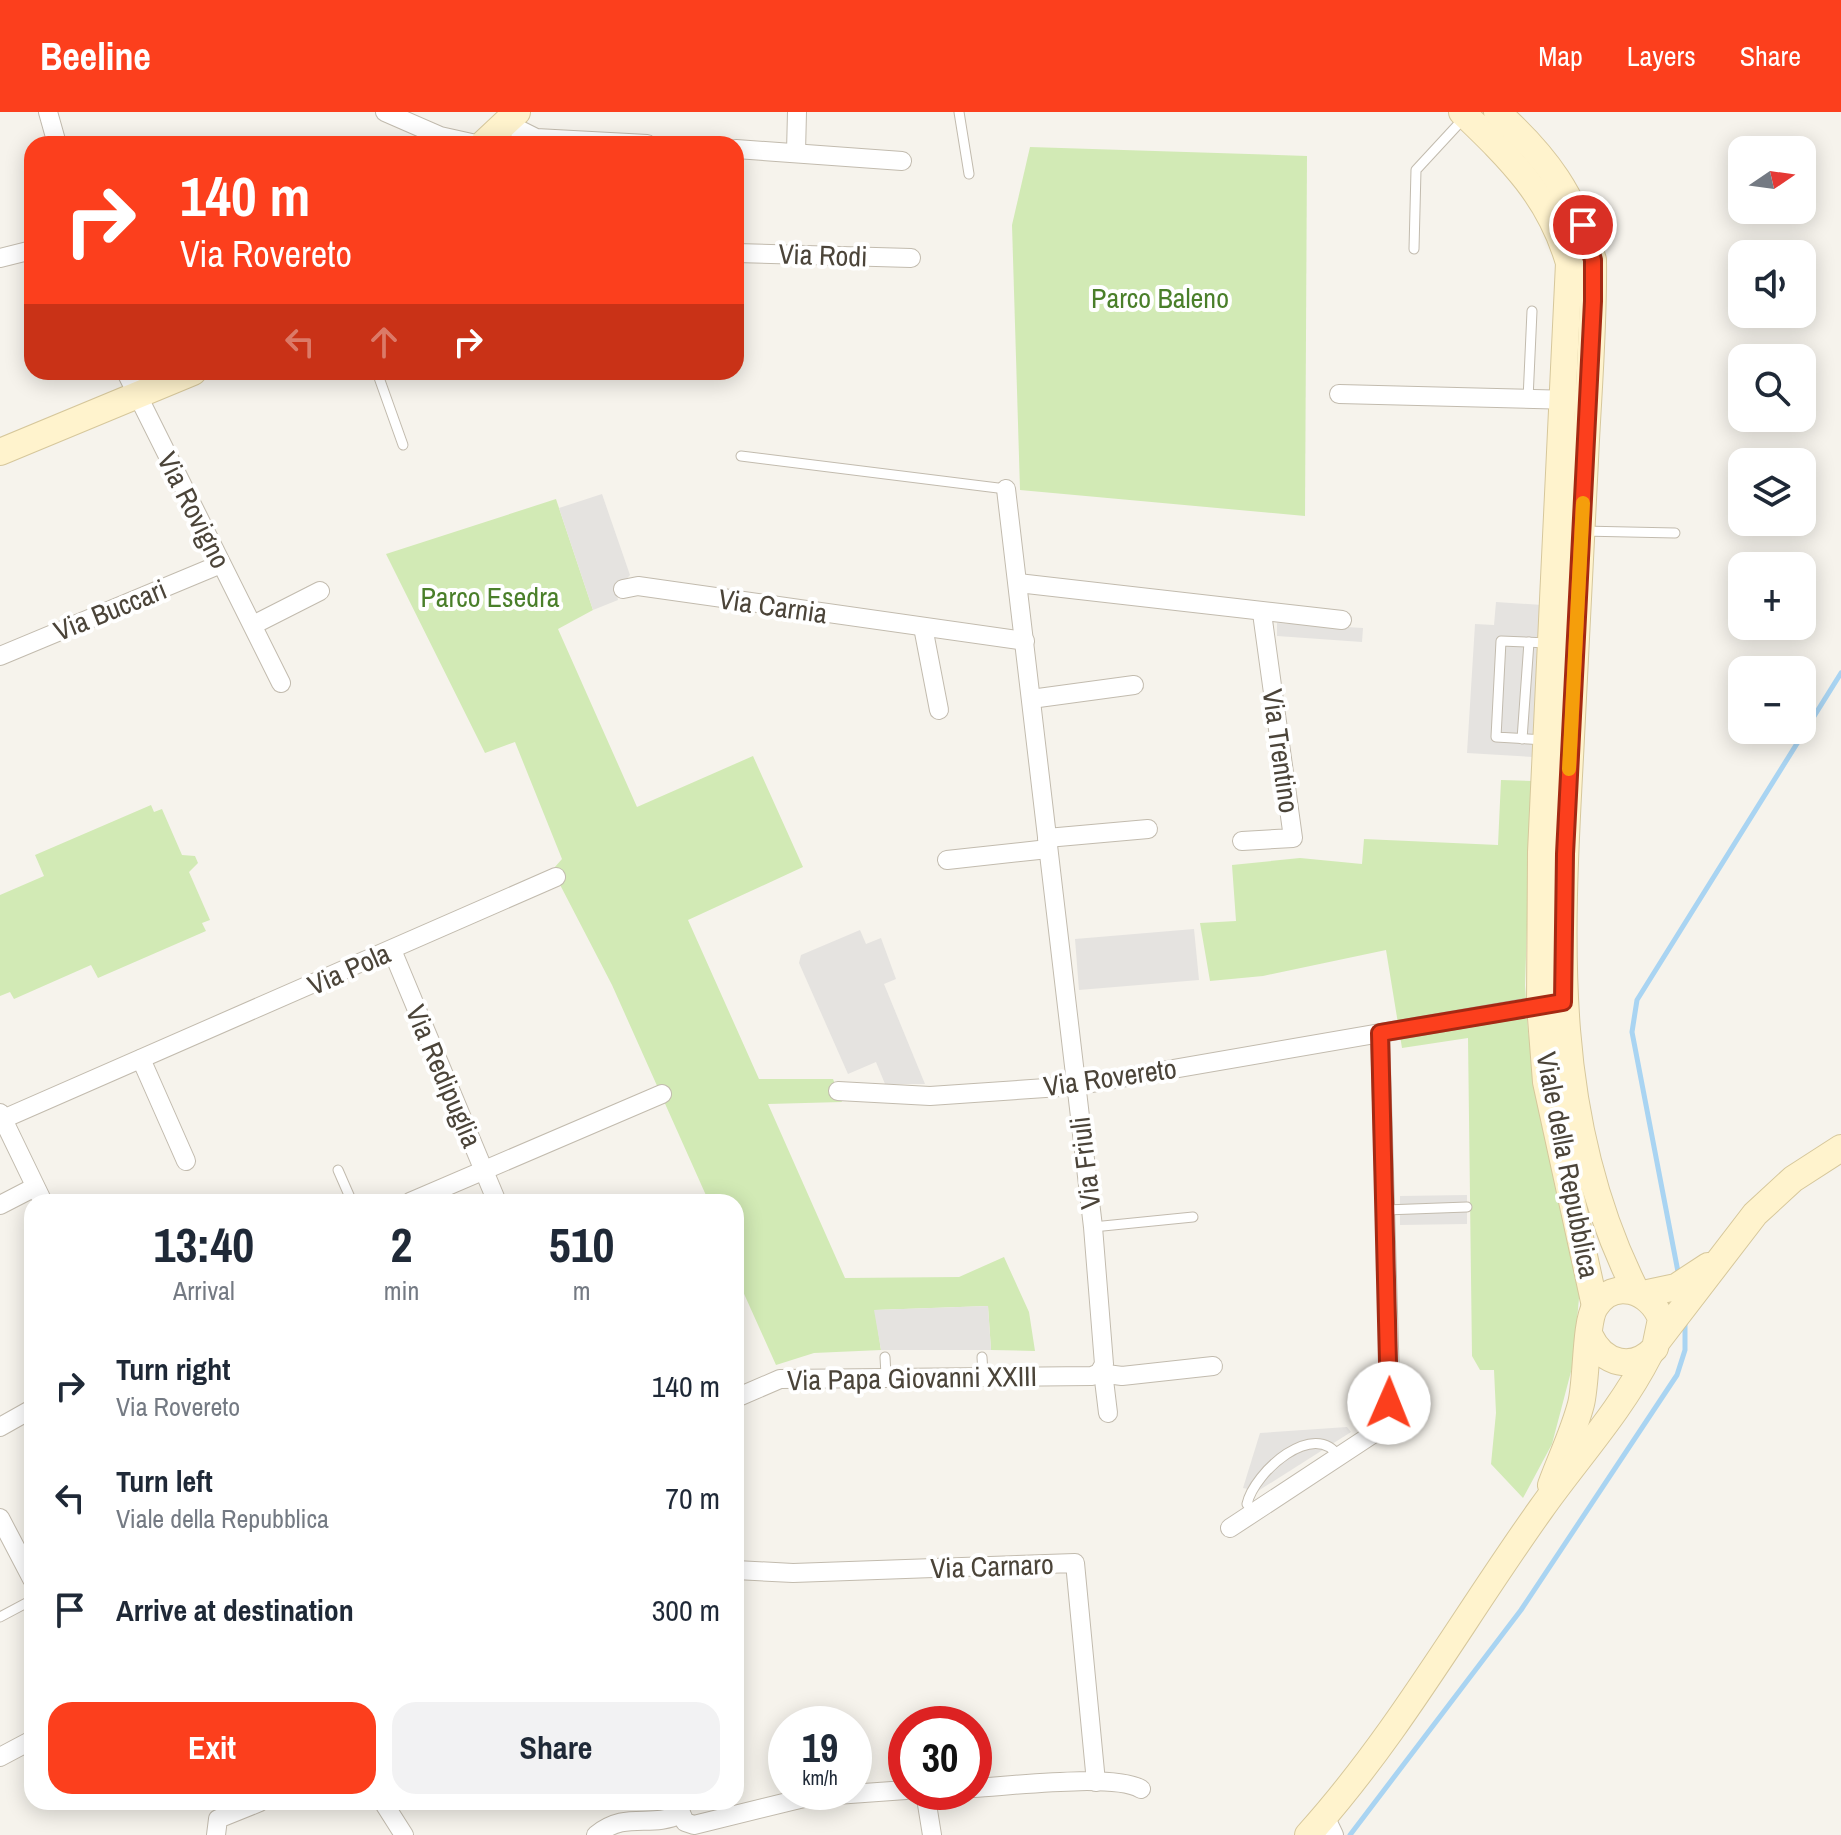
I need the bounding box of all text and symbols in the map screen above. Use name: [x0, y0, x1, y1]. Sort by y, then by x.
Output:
text: Beeline: [40, 31, 151, 82]
text: Map: [1538, 37, 1583, 75]
text: Layers: [1627, 37, 1696, 75]
text: Share: [1740, 37, 1801, 75]
north arrow: [1728, 136, 1816, 224]
map controls: [1728, 136, 1816, 744]
text: 140 m: [180, 158, 310, 233]
icon: right: [48, 168, 152, 272]
pin: [1549, 191, 1617, 259]
icon: arrive: [1561, 203, 1605, 247]
text: Via Rovereto: [180, 230, 352, 278]
street label: Via Rodi: [778, 234, 868, 276]
button: sound: [1728, 240, 1816, 328]
park label: Parco Baleno: [1091, 279, 1229, 317]
icon: left: [278, 320, 322, 364]
icon: ahead: [362, 320, 406, 364]
icon: right: [446, 320, 490, 364]
button: search: [1728, 344, 1816, 432]
street label: Via Rovigno: [148, 445, 240, 575]
button: layers: [1728, 448, 1816, 536]
button: +: [1728, 552, 1816, 640]
street label: Via Buccari: [48, 570, 172, 650]
park label: Parco Esedra: [420, 578, 560, 616]
street label: Via Carnia: [716, 580, 830, 632]
button: −: [1728, 656, 1816, 744]
street label: Via Trentino: [1254, 687, 1308, 815]
street label: Via Pola: [302, 934, 396, 1004]
street label: Via Redipuglia: [397, 999, 491, 1153]
street label: Via Rovereto: [1041, 1049, 1179, 1105]
street label: Viale della Repubblica: [1527, 1049, 1609, 1281]
street label: Via Friuli: [1060, 1115, 1110, 1211]
text: 13:40: [154, 1212, 254, 1277]
text: 2: [391, 1212, 412, 1277]
text: 510: [549, 1212, 614, 1277]
text: Arrival: [173, 1273, 235, 1308]
text: min: [384, 1273, 419, 1308]
text: m: [573, 1273, 591, 1308]
text: Turn right: [116, 1349, 230, 1389]
street label: Via Papa Giovanni XXIII: [787, 1357, 1037, 1399]
position arrow: [1347, 1361, 1431, 1445]
icon: right: [48, 1364, 92, 1408]
text: 140 m: [652, 1366, 720, 1406]
text: Via Rovereto: [116, 1389, 240, 1424]
text: Turn left: [116, 1461, 213, 1501]
icon: left: [48, 1476, 92, 1520]
text: 70 m: [665, 1478, 720, 1518]
text: Viale della Repubblica: [116, 1501, 329, 1536]
street label: Via Carnaro: [930, 1545, 1054, 1587]
icon: arrive: [48, 1588, 92, 1632]
text: Arrive at destination: [116, 1590, 354, 1630]
text: 300 m: [652, 1590, 720, 1630]
button: Exit: [48, 1702, 376, 1794]
button: Share: [392, 1702, 720, 1794]
speed limit sign: 30: [888, 1706, 992, 1810]
text: 19: [802, 1721, 838, 1774]
text: km/h: [802, 1764, 838, 1791]

